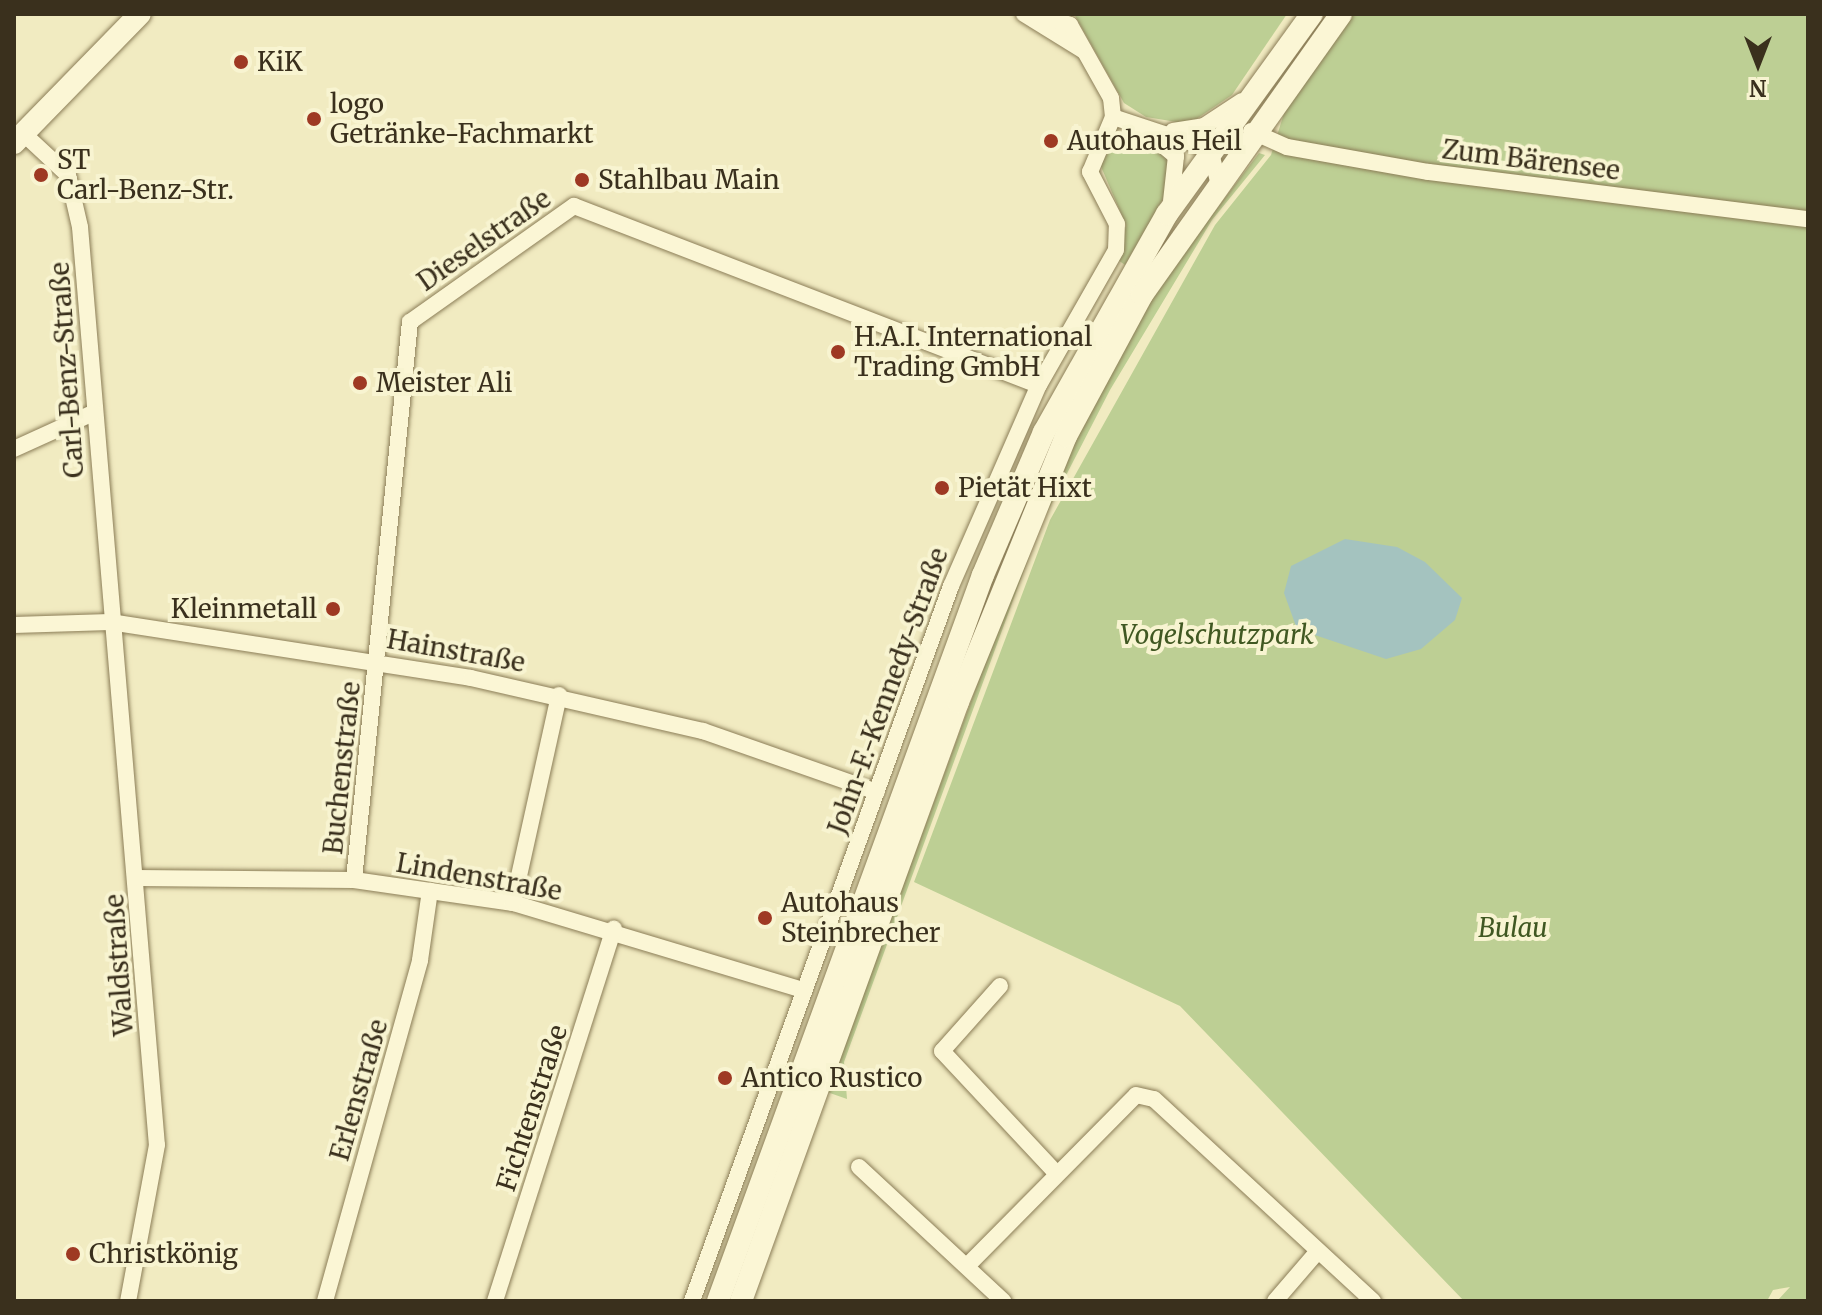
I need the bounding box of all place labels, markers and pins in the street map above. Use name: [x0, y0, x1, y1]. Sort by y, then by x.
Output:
place label: KiK: [257, 46, 303, 78]
marker: KiK: [232, 53, 250, 71]
place label: logo Getränke-Fachmarkt: [330, 88, 594, 150]
marker: logo Getränke-Fachmarkt: [305, 110, 323, 128]
place label: Autohaus Heil: [1067, 125, 1242, 157]
marker: Autohaus Heil: [1042, 132, 1060, 150]
place label: ST Carl-Benz-Str.: [57, 144, 234, 206]
place label: Stahlbau Main: [598, 164, 780, 196]
marker: ST Carl-Benz-Str.: [32, 166, 50, 184]
marker: Stahlbau Main: [573, 171, 591, 189]
place label: H.A.I. International Trading GmbH: [854, 321, 1092, 382]
marker: H.A.I. International Trading GmbH: [829, 343, 847, 361]
place label: Meister Ali: [376, 367, 512, 399]
marker: Meister Ali: [351, 374, 369, 392]
place label: Pietät Hixt: [958, 472, 1092, 504]
marker: Pietät Hixt: [933, 479, 951, 497]
place label: Kleinmetall: [171, 593, 317, 625]
marker: Kleinmetall: [324, 600, 342, 618]
place label: Autohaus Steinbrecher: [781, 887, 940, 948]
marker: Autohaus Steinbrecher: [756, 909, 774, 927]
place label: Antico Rustico: [741, 1062, 922, 1094]
marker: Antico Rustico: [716, 1069, 734, 1087]
place label: Christkönig: [89, 1238, 238, 1270]
marker: Christkönig: [64, 1245, 82, 1263]

